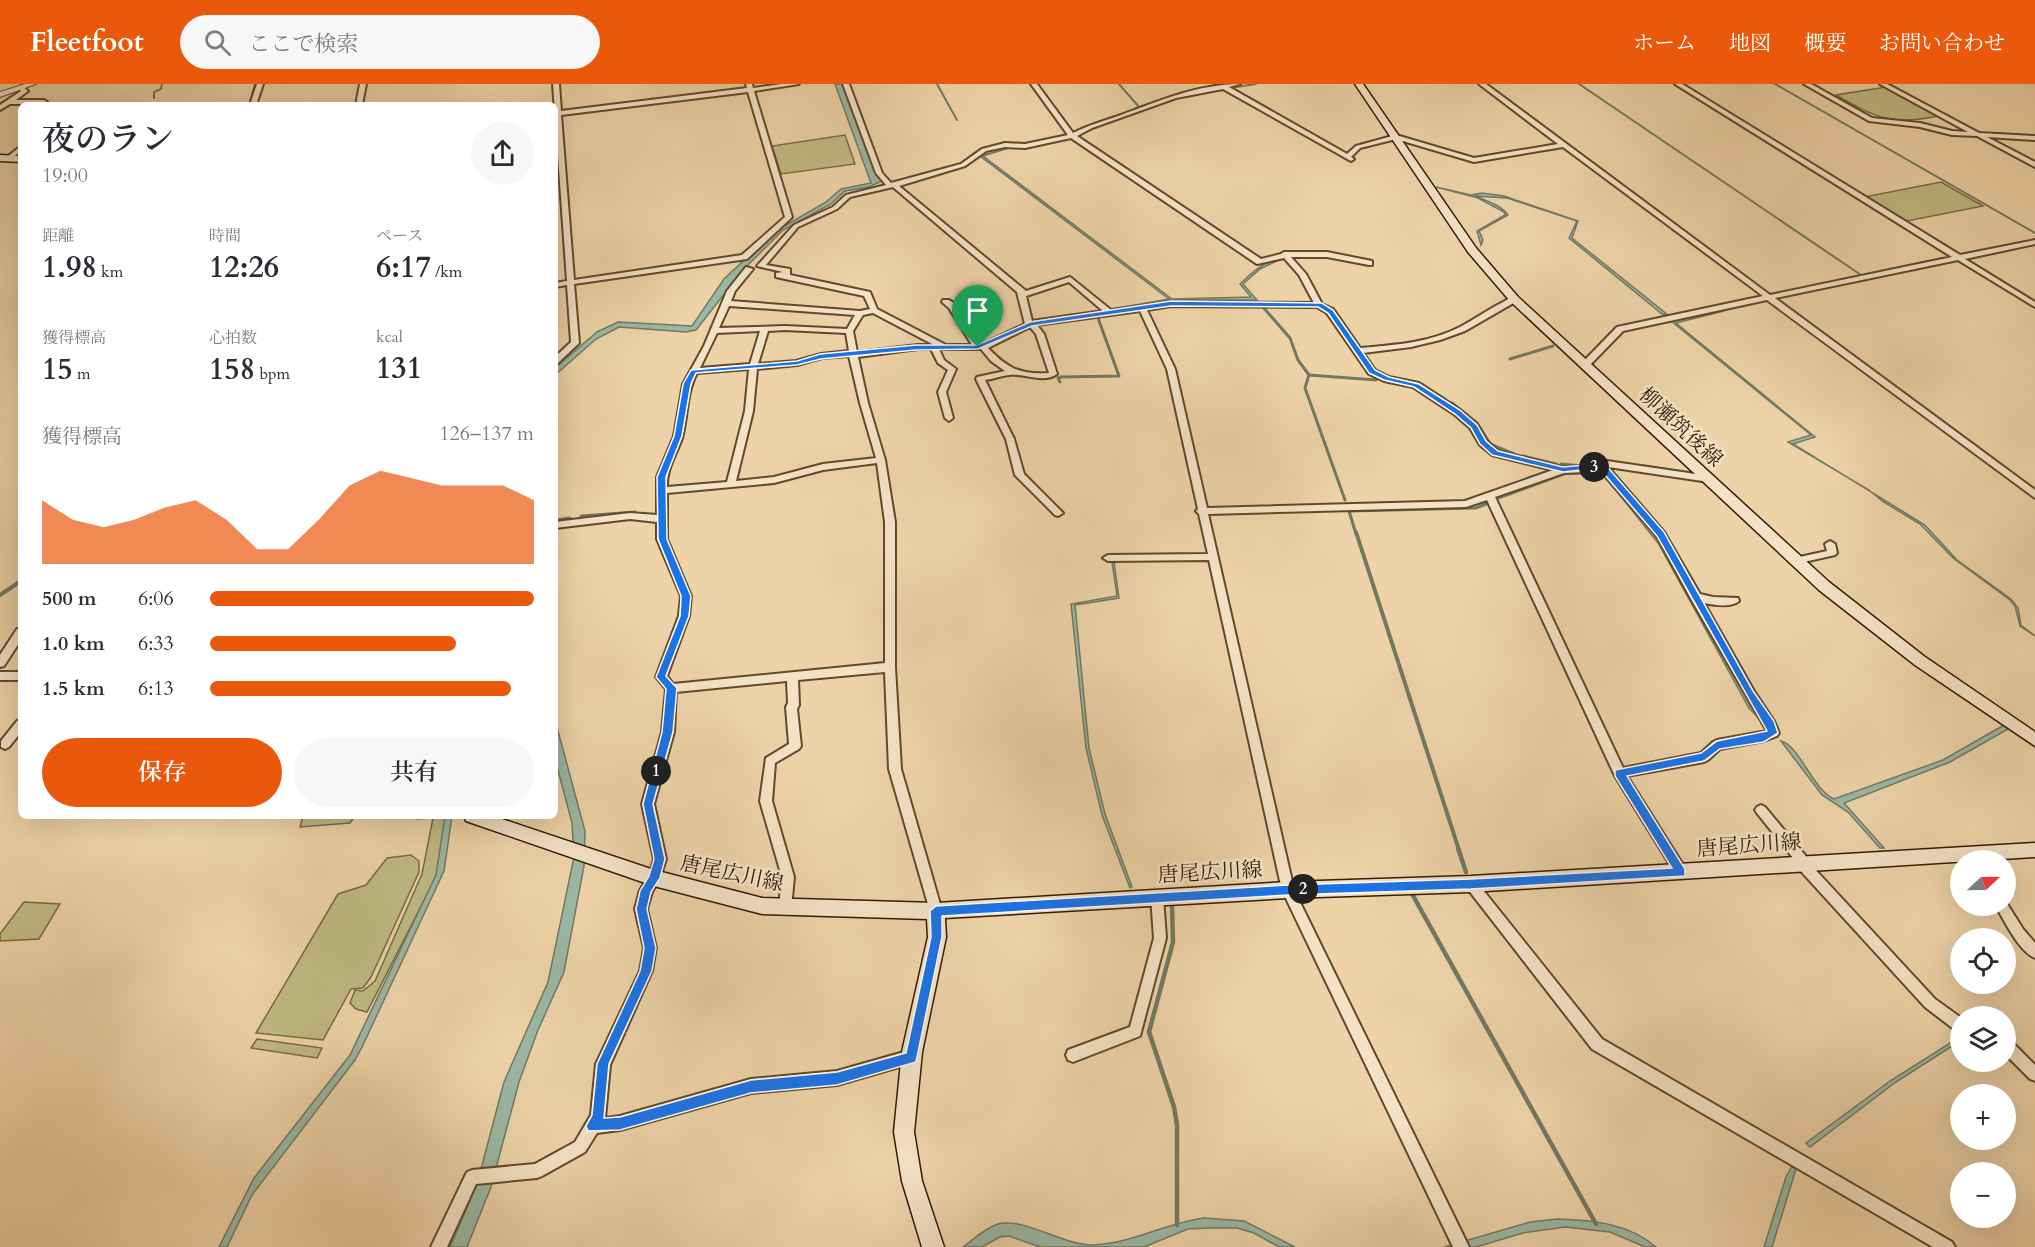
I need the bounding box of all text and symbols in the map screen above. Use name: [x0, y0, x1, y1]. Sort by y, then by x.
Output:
search box: [180, 15, 600, 69]
text: Fleetfoot: [30, 23, 144, 61]
icon: search: [201, 26, 234, 59]
text: ここで検索: [249, 29, 359, 59]
text: ホーム: [1633, 29, 1696, 58]
text: 地図: [1729, 29, 1771, 58]
text: 概要: [1804, 29, 1846, 58]
text: お問い合わせ: [1879, 29, 2005, 58]
text: 夜のラン: [42, 117, 174, 162]
button: share: [471, 122, 534, 185]
text: 19:00: [42, 162, 88, 189]
text: 距離: [42, 225, 74, 247]
text: 時間: [209, 225, 241, 247]
text: ペース: [376, 225, 423, 247]
text: 1.98: [42, 247, 97, 288]
text: 12:26: [209, 247, 279, 288]
text: 6:17: [376, 247, 431, 288]
text: km: [97, 261, 123, 283]
text: /km: [431, 261, 462, 283]
pin: [952, 285, 1003, 347]
icon: arrive: [961, 294, 994, 327]
text: kcal: [376, 326, 403, 348]
text: 獲得標高: [42, 327, 106, 349]
text: 心拍数: [209, 327, 257, 349]
text: 131: [376, 348, 422, 389]
text: 15: [42, 349, 73, 390]
text: 158: [209, 349, 255, 390]
text: m: [73, 363, 91, 385]
text: bpm: [255, 363, 290, 385]
street label: 柳瀬筑後線: [1632, 381, 1729, 474]
text: 126–137 m: [439, 420, 534, 447]
text: 獲得標高: [42, 423, 122, 450]
pin: 3: [1579, 452, 1609, 482]
text: 3: [1590, 456, 1598, 478]
text: 500 m: [42, 585, 97, 612]
text: 6:06: [138, 585, 174, 612]
text: 1.0 km: [42, 630, 105, 657]
text: 6:33: [138, 630, 174, 657]
text: 1.5 km: [42, 675, 105, 702]
text: 6:13: [138, 675, 174, 702]
button: 保存: [42, 738, 282, 807]
button: 共有: [294, 738, 534, 807]
pin: 1: [641, 756, 671, 786]
text: 1: [652, 760, 660, 782]
street label: 唐尾広川線: [1696, 827, 1802, 864]
street label: 唐尾広川線: [678, 848, 786, 899]
north arrow: [1950, 850, 2016, 916]
map controls: [1950, 850, 2016, 1228]
street label: 唐尾広川線: [1157, 855, 1263, 890]
pin: 2: [1288, 874, 1318, 904]
text: 2: [1299, 878, 1307, 900]
button: locate: [1950, 928, 2016, 994]
button: layers: [1950, 1006, 2016, 1072]
button: +: [1950, 1084, 2016, 1150]
button: −: [1950, 1162, 2016, 1228]

